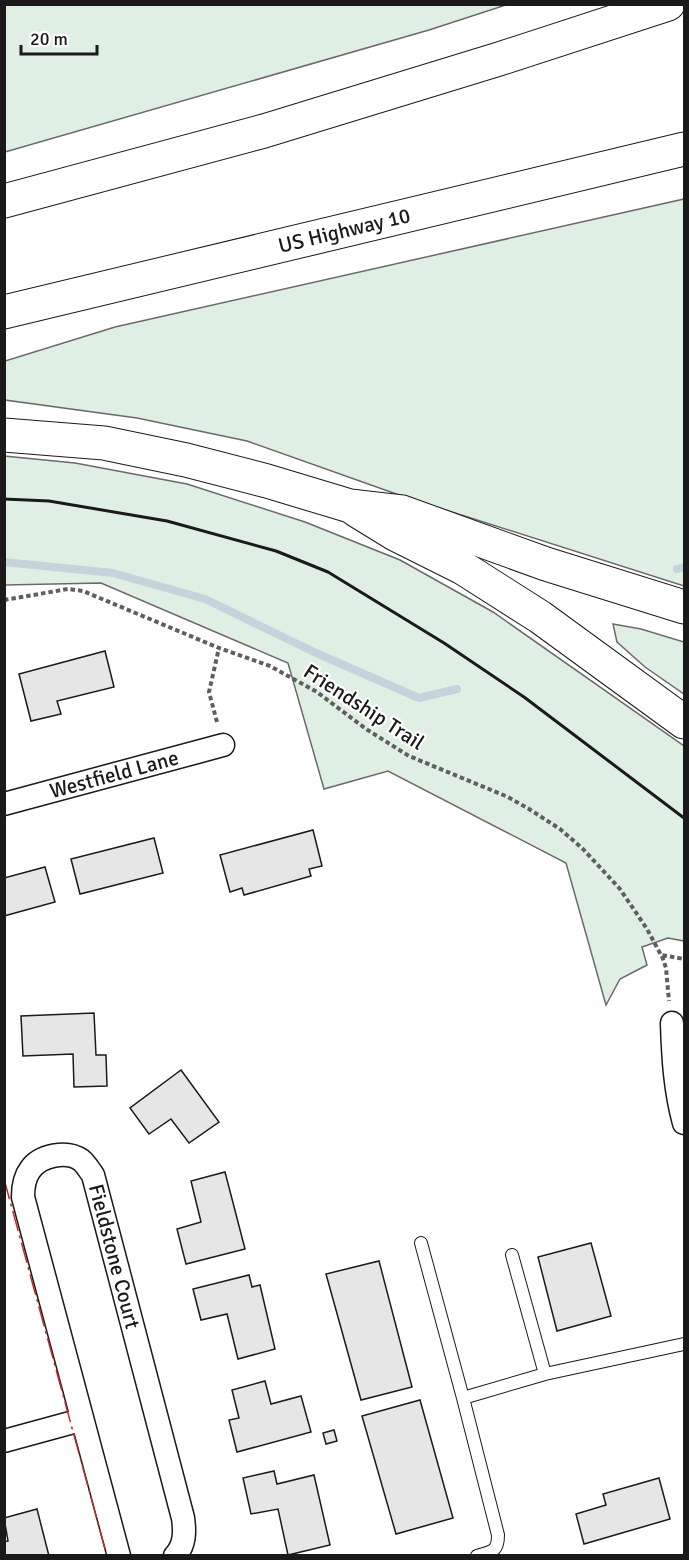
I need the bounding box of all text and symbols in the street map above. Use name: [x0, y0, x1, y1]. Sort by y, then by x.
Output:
scale bar: [21, 18, 98, 56]
text: 20 m: [30, 28, 68, 50]
street label: US Highway 10: [276, 202, 413, 259]
street label: Friendship Trail: [299, 658, 429, 756]
street label: Westfield Lane: [47, 745, 181, 804]
street label: Fieldstone Court: [83, 1181, 146, 1332]

